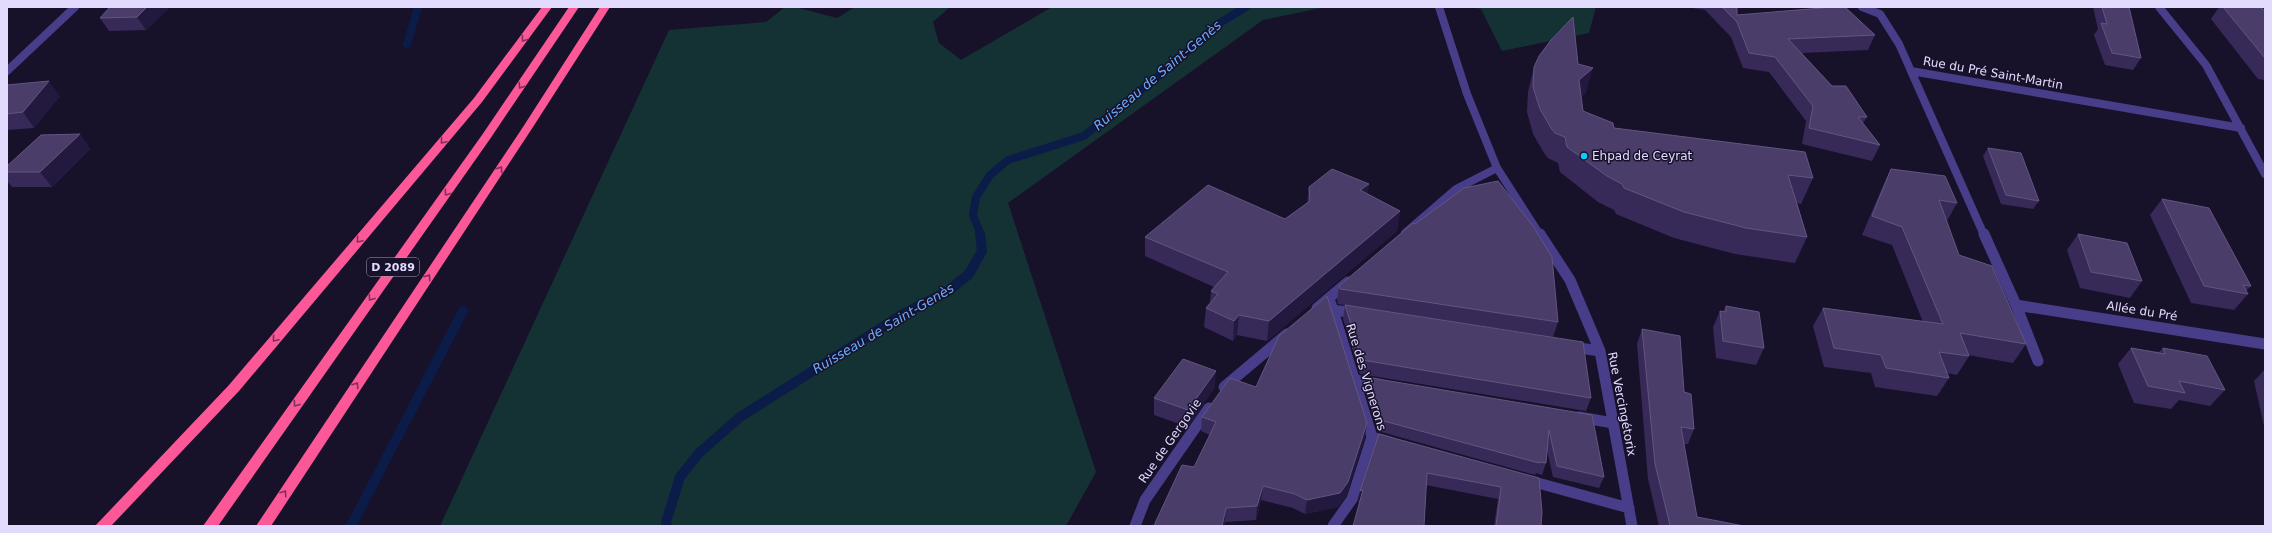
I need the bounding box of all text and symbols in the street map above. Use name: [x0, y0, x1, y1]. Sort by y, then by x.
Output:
water label: Ruisseau de Saint-Genès: [1090, 17, 1224, 133]
one-way arrow: [522, 34, 529, 41]
street label: Rue du Pré Saint-Martin: [1922, 54, 2064, 92]
one-way arrow: [518, 82, 526, 89]
one-way arrow: [441, 136, 448, 143]
place label: Ehpad de Ceyrat: [1592, 149, 1693, 163]
marker: Ehpad de Ceyrat: [1579, 151, 1589, 161]
one-way arrow: [495, 166, 502, 173]
one-way arrow: [445, 188, 452, 195]
one-way arrow: [357, 235, 364, 242]
road number: D 2089: [367, 258, 419, 276]
one-way arrow: [423, 274, 431, 281]
water label: Ruisseau de Saint-Genès: [810, 280, 957, 377]
one-way arrow: [369, 294, 376, 301]
street label: Allée du Pré: [2106, 298, 2178, 324]
street label: Rue des Vignerons: [1343, 322, 1389, 432]
one-way arrow: [273, 334, 280, 342]
street label: Rue Vercingétorix: [1605, 351, 1639, 457]
one-way arrow: [351, 382, 359, 389]
street label: Rue de Gergovie: [1136, 396, 1204, 486]
one-way arrow: [293, 400, 301, 407]
one-way arrow: [279, 490, 287, 497]

